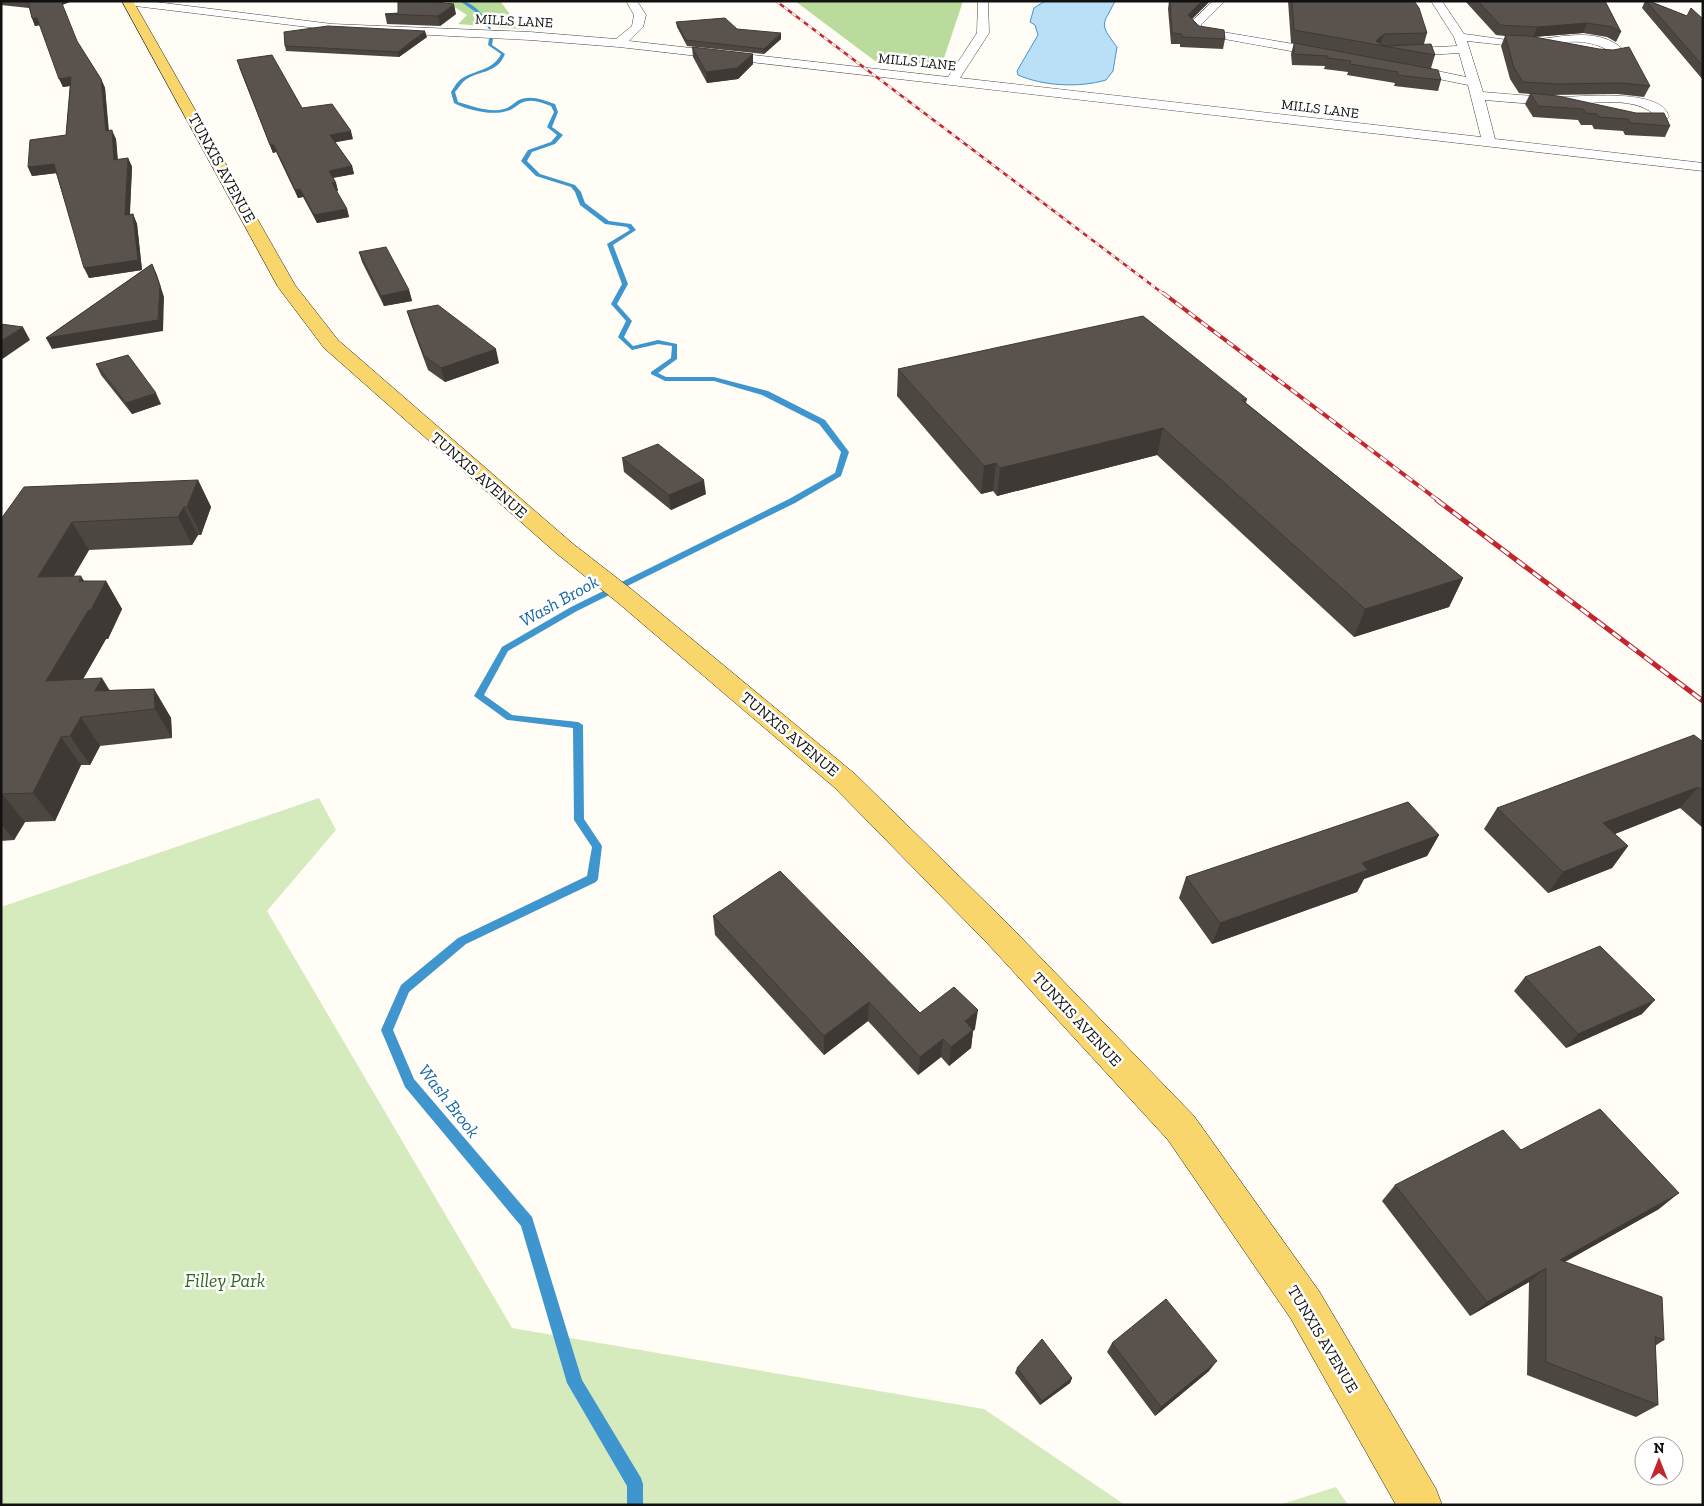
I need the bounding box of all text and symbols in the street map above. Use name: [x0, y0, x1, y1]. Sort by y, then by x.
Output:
street label: MILLS LANE: [475, 10, 553, 32]
street label: MILLS LANE: [877, 49, 957, 75]
street label: MILLS LANE: [1280, 96, 1360, 122]
street label: TUNXIS AVENUE: [184, 110, 260, 226]
street label: TUNXIS AVENUE: [427, 428, 531, 522]
water label: Wash Brook: [516, 570, 602, 632]
street label: TUNXIS AVENUE: [737, 688, 843, 780]
street label: TUNXIS AVENUE: [1028, 968, 1126, 1070]
water label: Wash Brook: [414, 1060, 484, 1142]
park label: Filley Park: [185, 1269, 265, 1292]
street label: TUNXIS AVENUE: [1283, 1282, 1363, 1396]
north arrow: [1634, 1436, 1684, 1486]
text: N: [1654, 1440, 1665, 1457]

